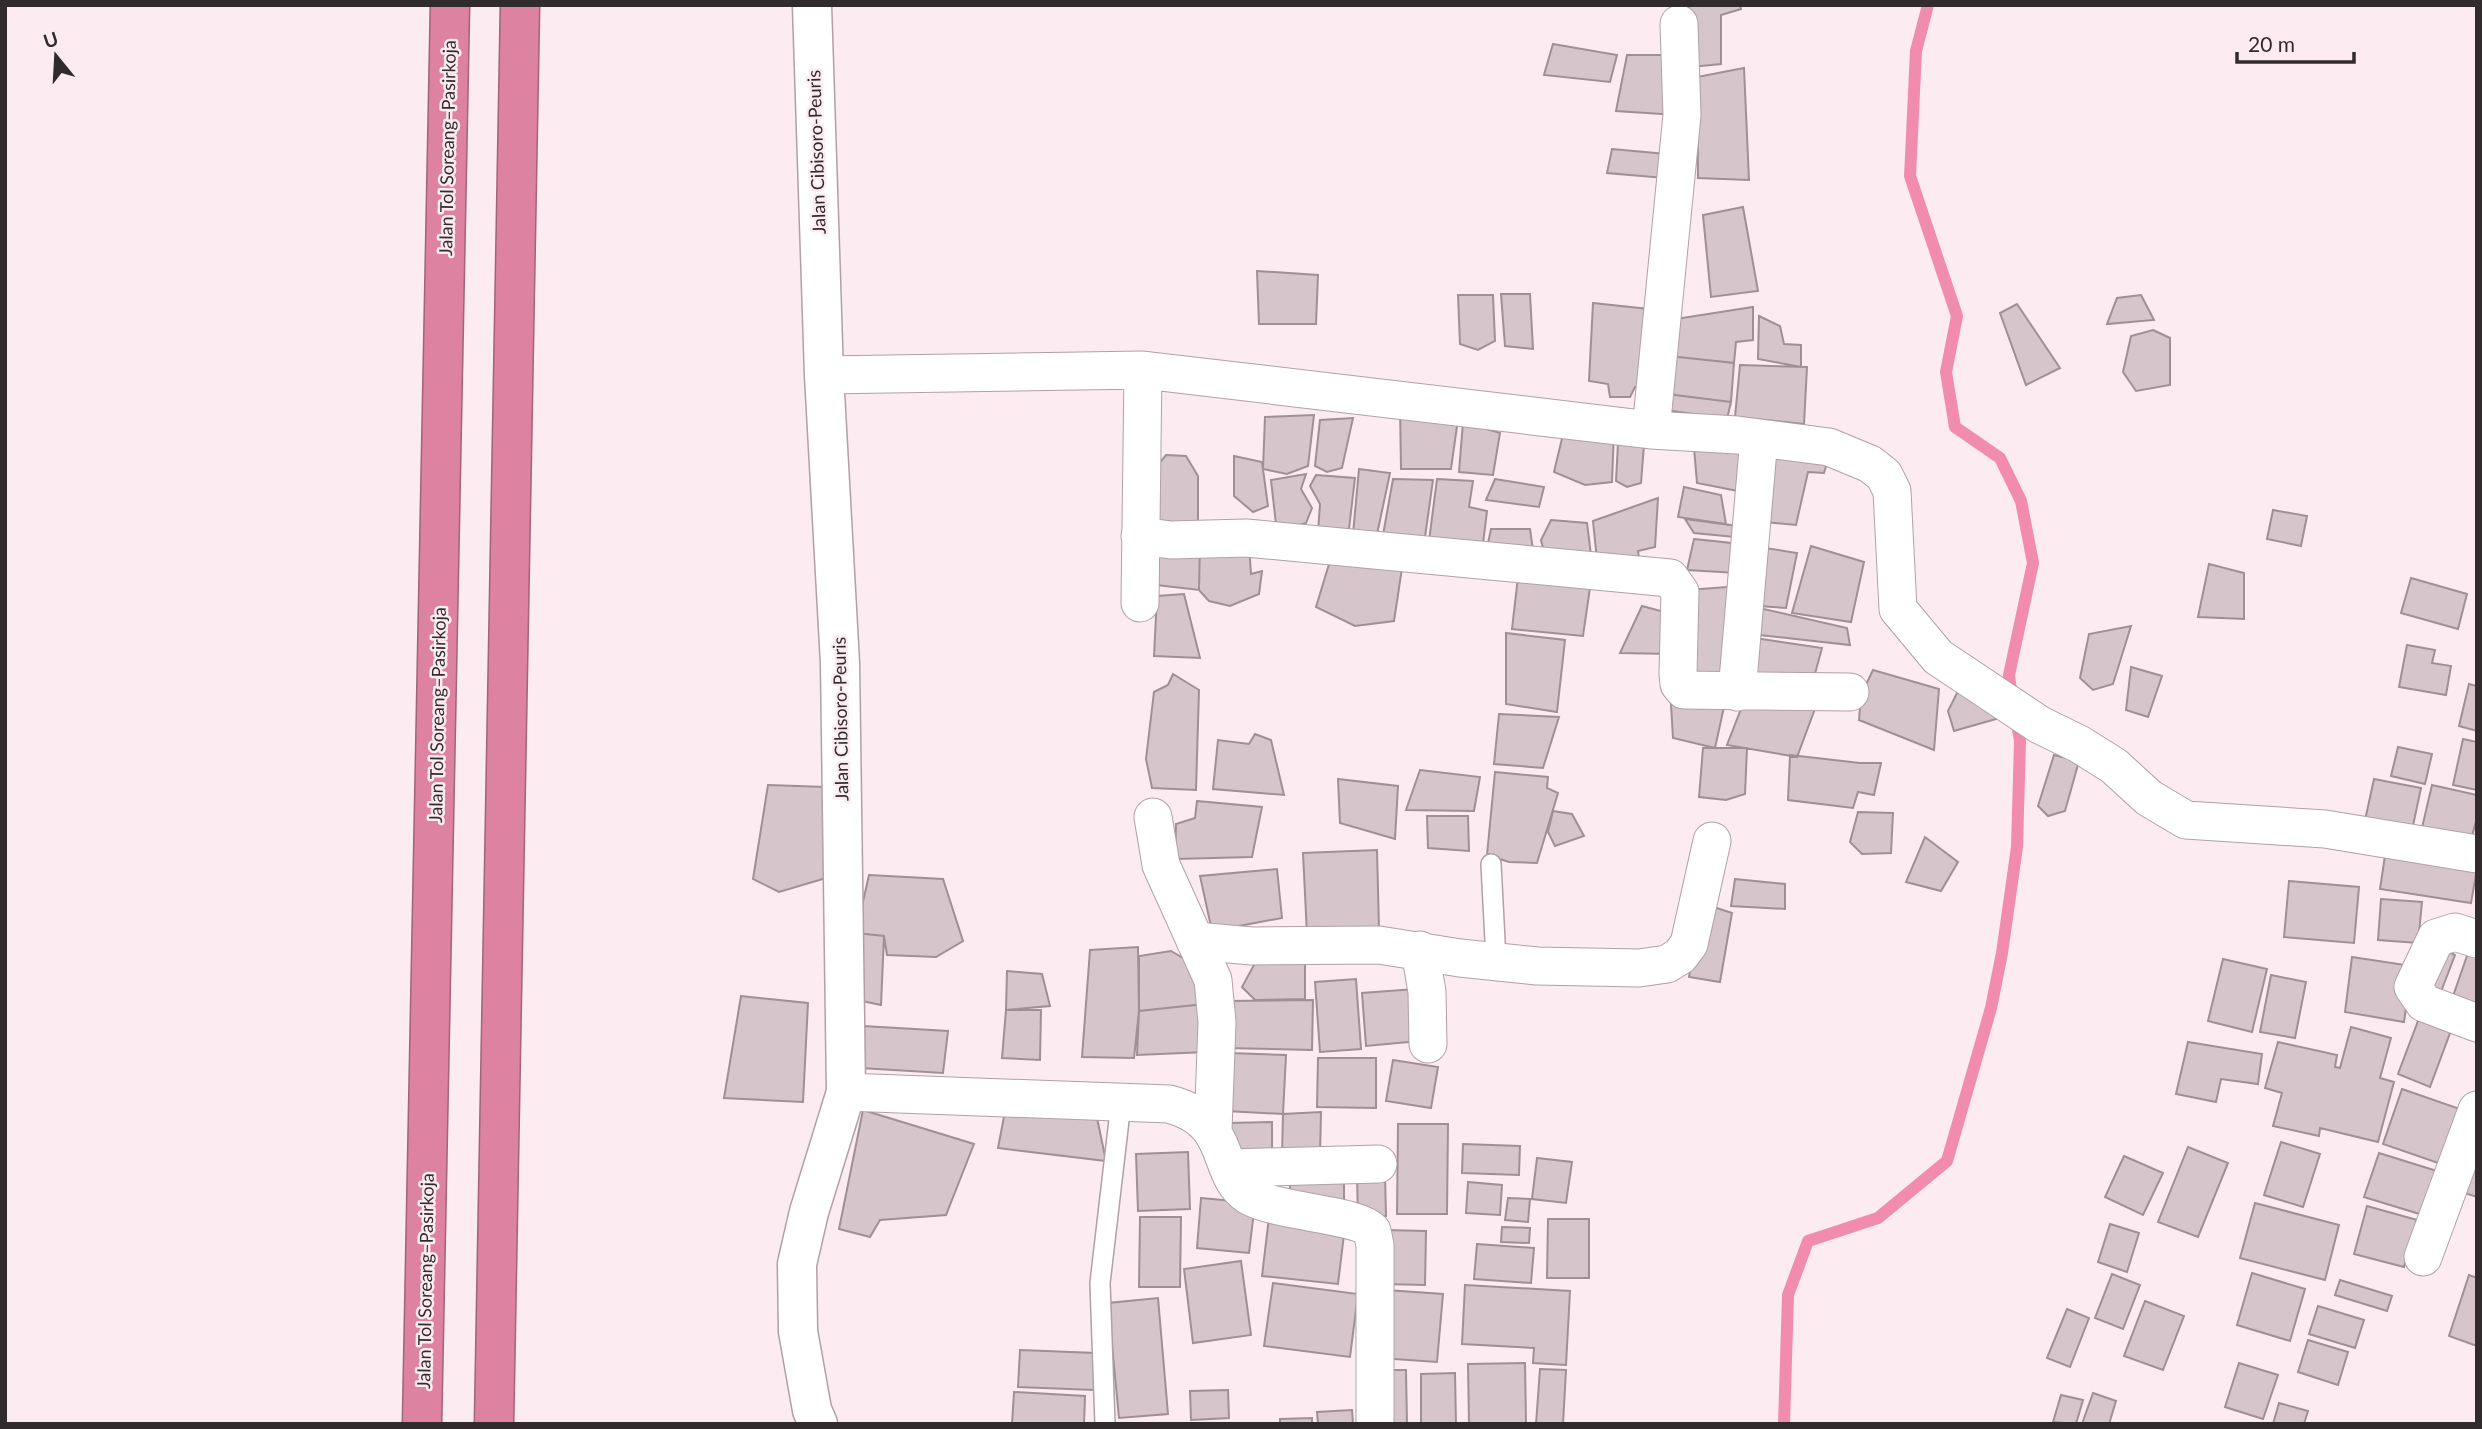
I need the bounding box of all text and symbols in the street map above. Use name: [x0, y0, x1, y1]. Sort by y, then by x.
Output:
north arrow: [21, 21, 91, 91]
scale bar: [2237, 21, 2354, 65]
text: U: [40, 26, 61, 52]
text: 20 m: [2248, 31, 2295, 56]
street label: Jalan Tol Soreang–Pasirkoja: [434, 40, 460, 256]
street label: Jalan Cibisoro-Peuris: [802, 69, 830, 235]
street label: Jalan Tol Soreang–Pasirkoja: [424, 607, 450, 823]
street label: Jalan Cibisoro-Peuris: [828, 636, 852, 801]
street label: Jalan Tol Soreang–Pasirkoja: [412, 1173, 438, 1389]

